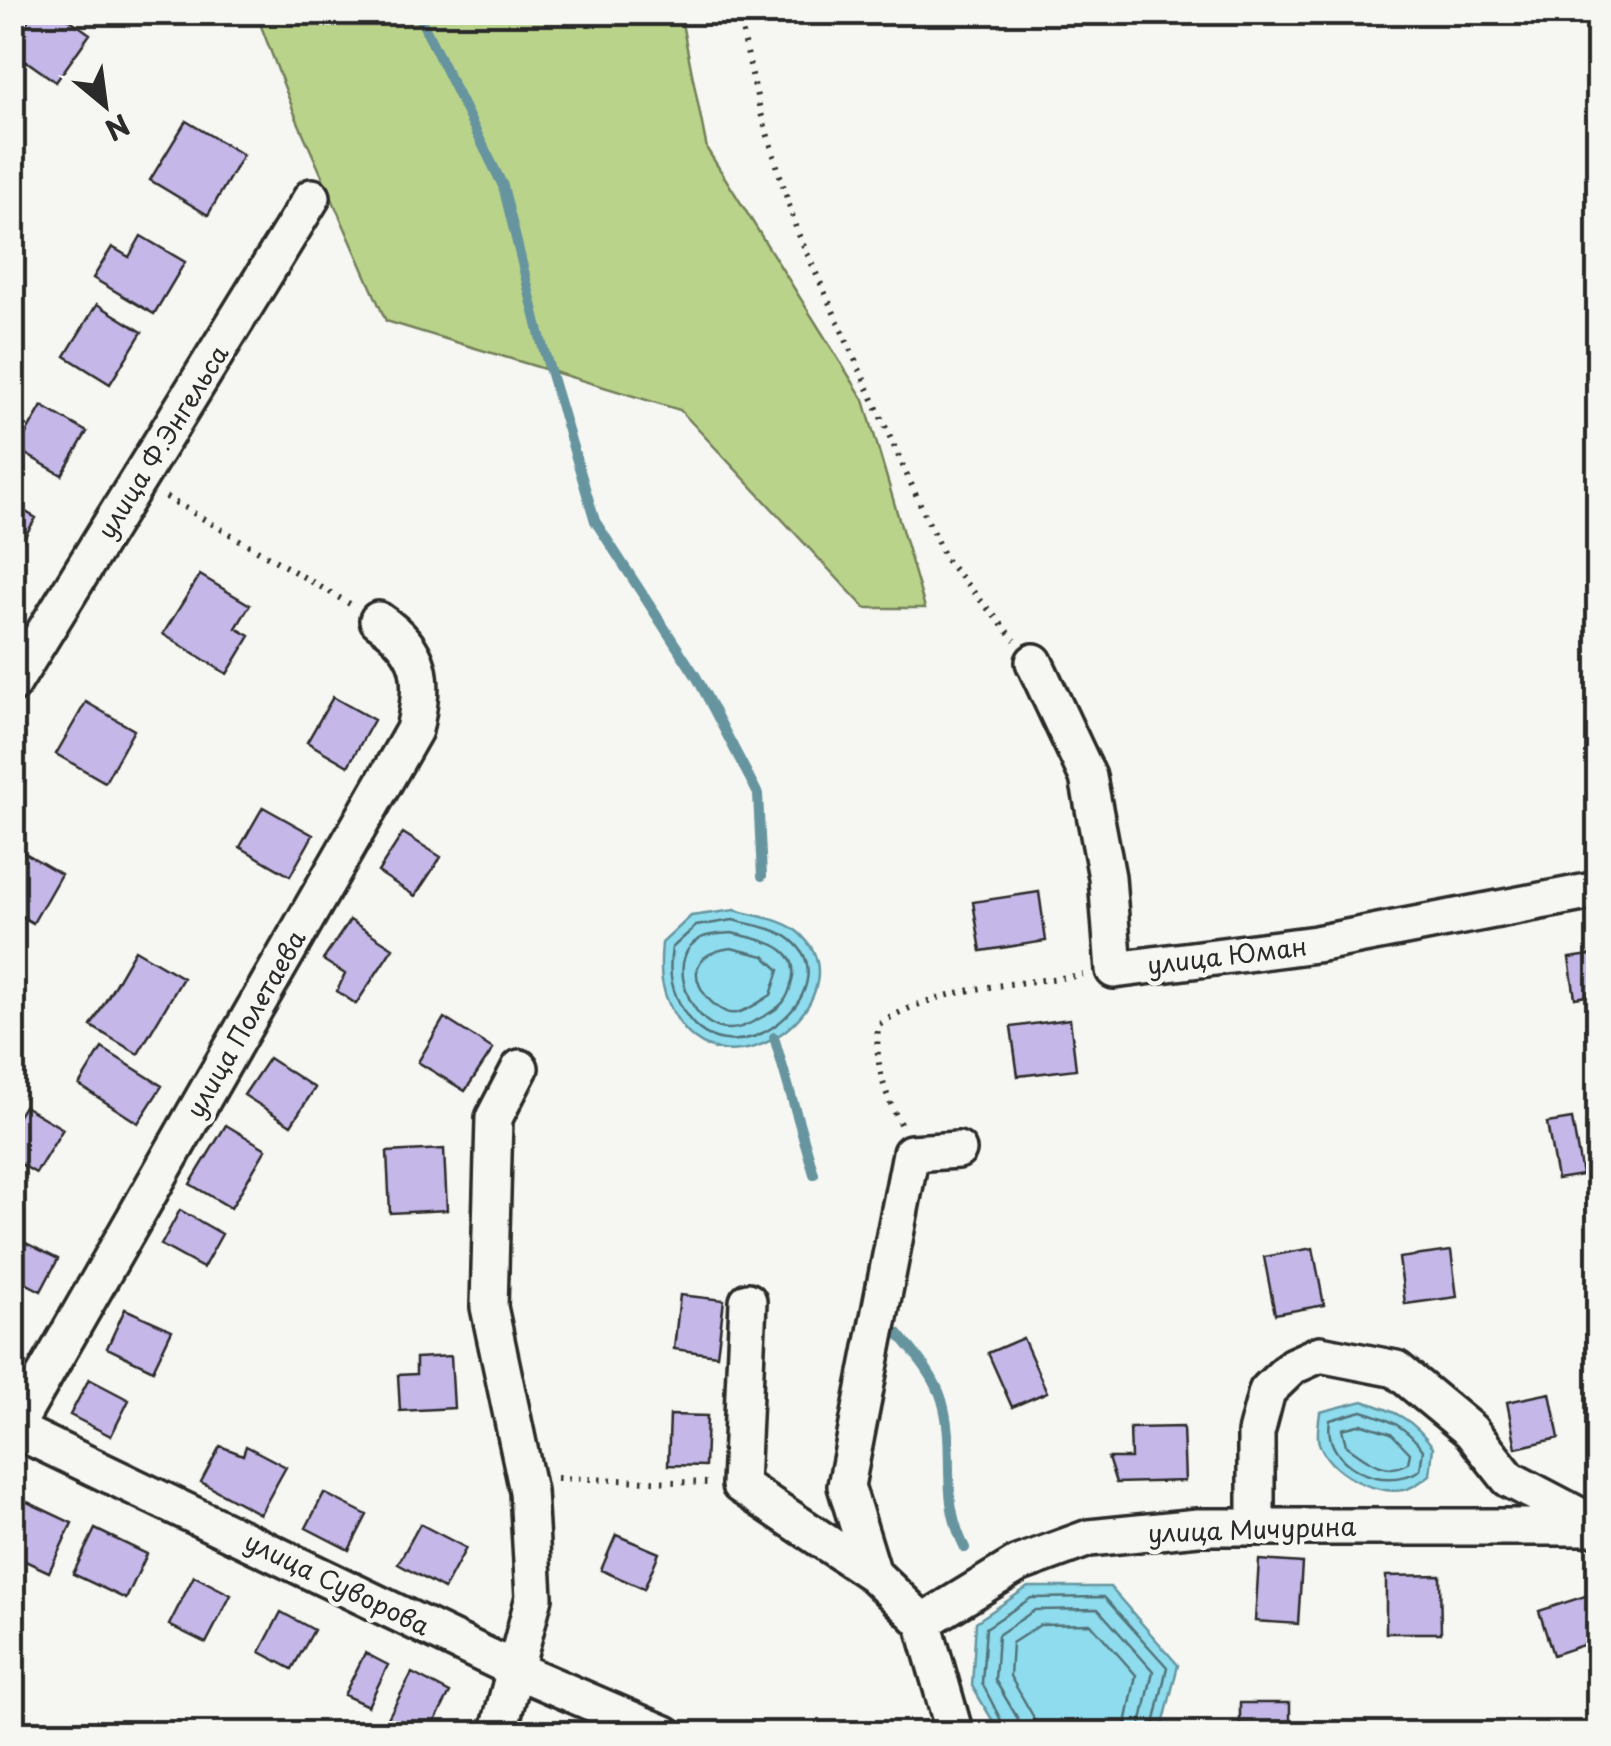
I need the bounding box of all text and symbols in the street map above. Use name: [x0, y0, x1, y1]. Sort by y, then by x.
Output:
north arrow: [55, 55, 155, 155]
text: N: [98, 104, 138, 152]
street label: улица Ф.Энгельса: [87, 337, 237, 546]
street label: улица Полетаева: [176, 922, 315, 1124]
street label: улица Юман: [1145, 926, 1309, 984]
street label: улица Мичурина: [1147, 1506, 1357, 1552]
street label: улица Суворова: [238, 1522, 437, 1645]

